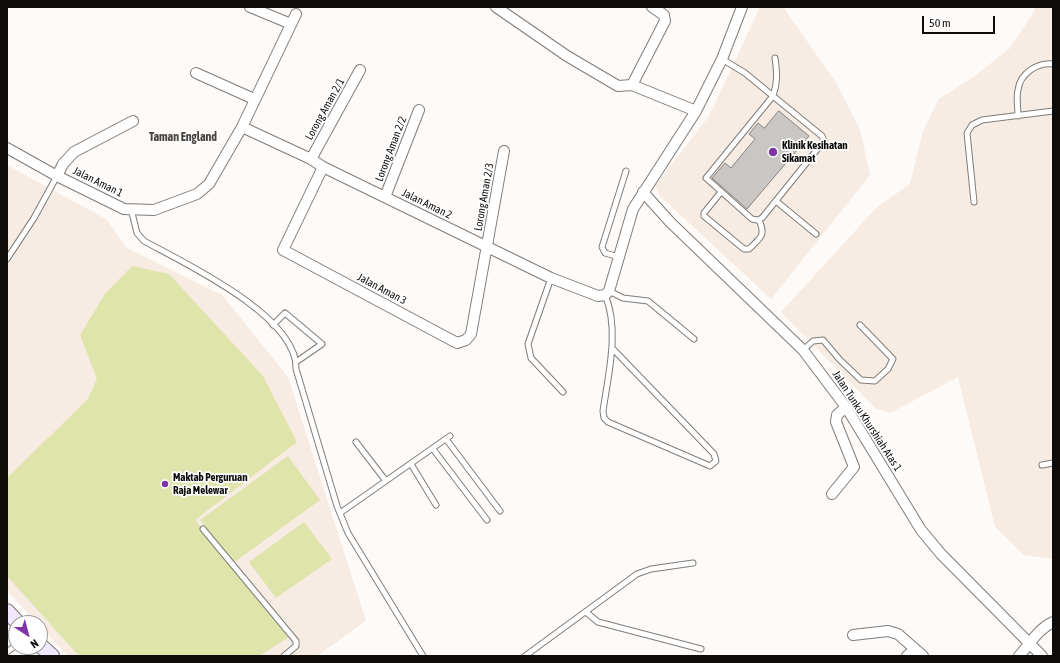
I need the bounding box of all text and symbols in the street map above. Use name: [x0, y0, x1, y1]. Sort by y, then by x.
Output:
scale bar: [924, 8, 997, 34]
text: 50 m: [929, 16, 951, 30]
street label: Lorong Aman 2/1: [303, 76, 347, 142]
street label: Lorong Aman 2/2: [373, 115, 409, 183]
district label: Taman England: [149, 130, 217, 144]
place label: Klinik Kesihatan Sikamat: [782, 139, 848, 165]
marker: Klinik Kesihatan Sikamat: [767, 146, 779, 158]
street label: Lorong Aman 2/3: [472, 162, 496, 232]
street label: Jalan Aman 1: [71, 164, 125, 200]
street label: Jalan Aman 2: [400, 186, 454, 222]
street label: Jalan Aman 3: [355, 271, 409, 307]
street label: Jalan Tunku Khurshiah Atas 1: [830, 368, 904, 474]
place label: Maktab Perguruan Raja Melewar: [173, 471, 248, 497]
marker: Maktab Perguruan Raja Melewar: [160, 479, 170, 489]
north arrow: [8, 615, 48, 655]
text: N: [28, 637, 41, 651]

